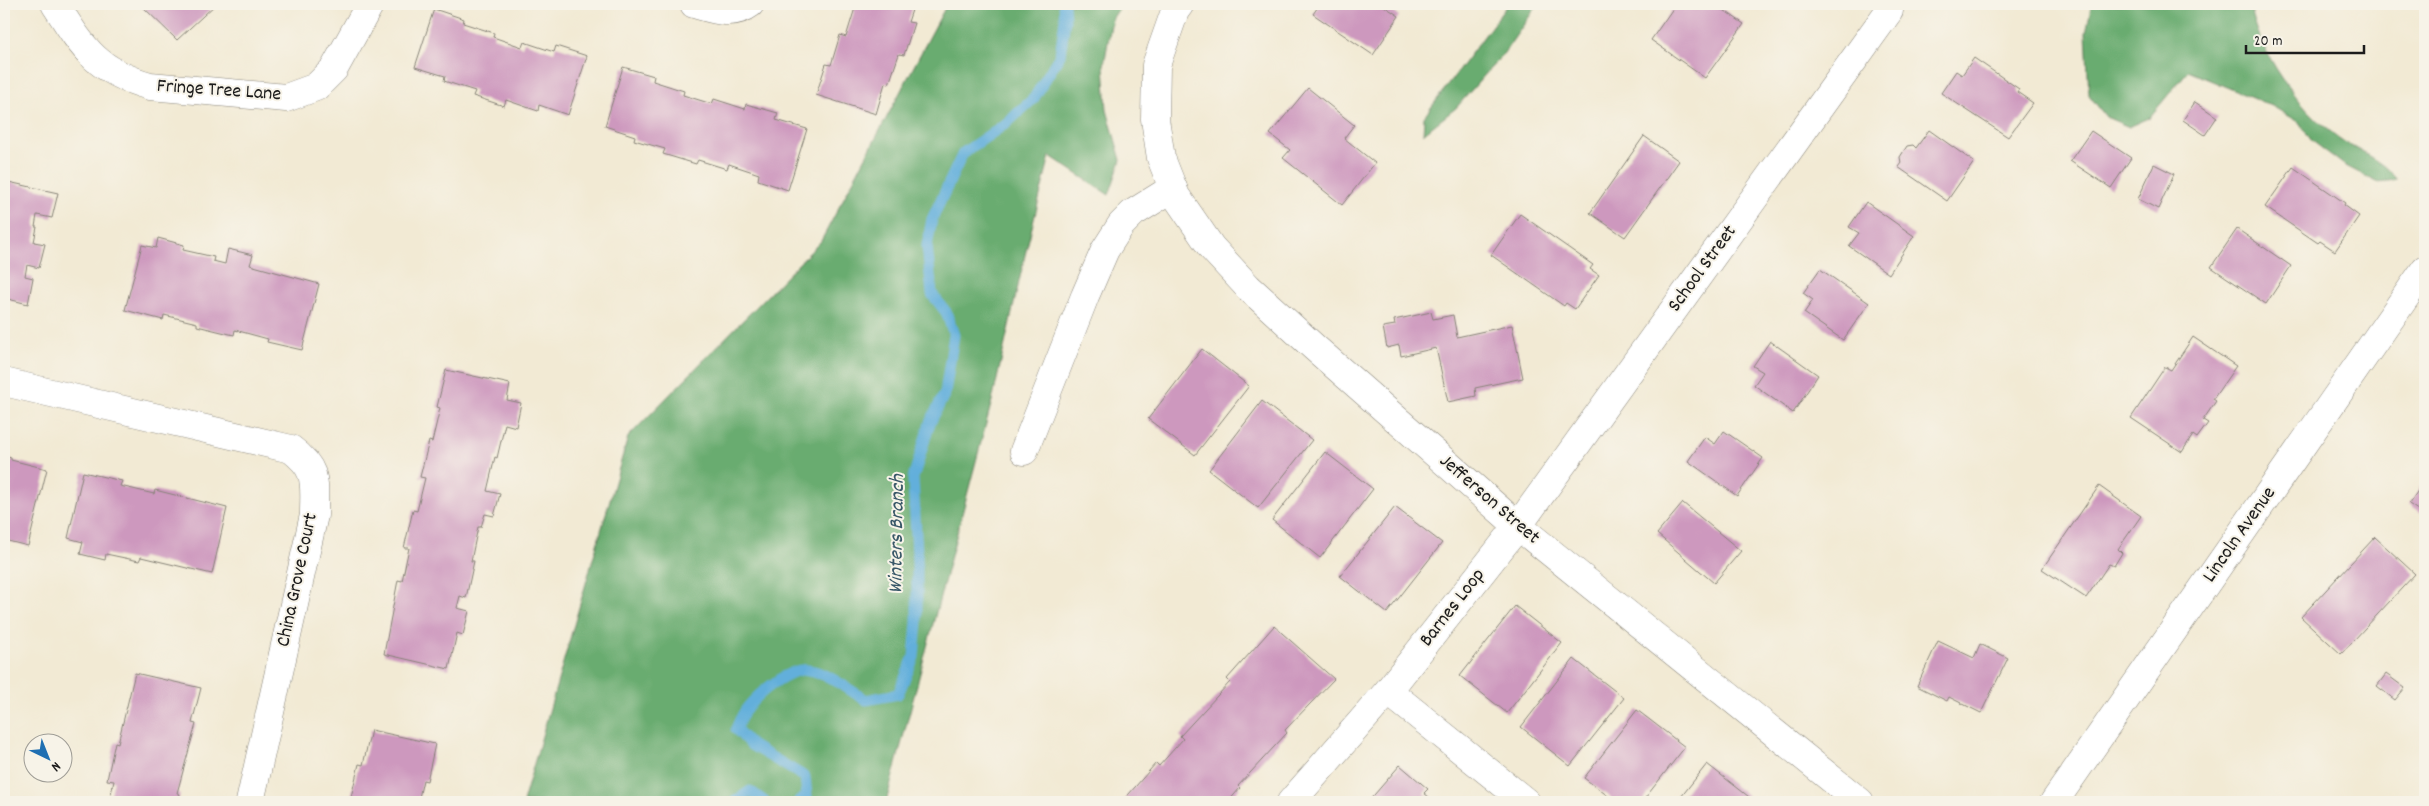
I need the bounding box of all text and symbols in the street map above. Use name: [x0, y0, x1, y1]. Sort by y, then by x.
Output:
scale bar: [2246, 22, 2364, 54]
text: 20 m: [2254, 31, 2282, 53]
street label: Fringe Tree Lane: [156, 73, 282, 109]
street label: School Street: [1662, 220, 1744, 318]
street label: Jefferson Street: [1432, 448, 1546, 552]
water label: Winters Branch: [882, 473, 914, 594]
street label: Lincoln Avenue: [2197, 481, 2284, 589]
street label: China Grove Court: [270, 510, 326, 650]
street label: Barnes Loop: [1413, 563, 1493, 653]
north arrow: [22, 734, 72, 784]
text: N: [46, 756, 65, 776]

